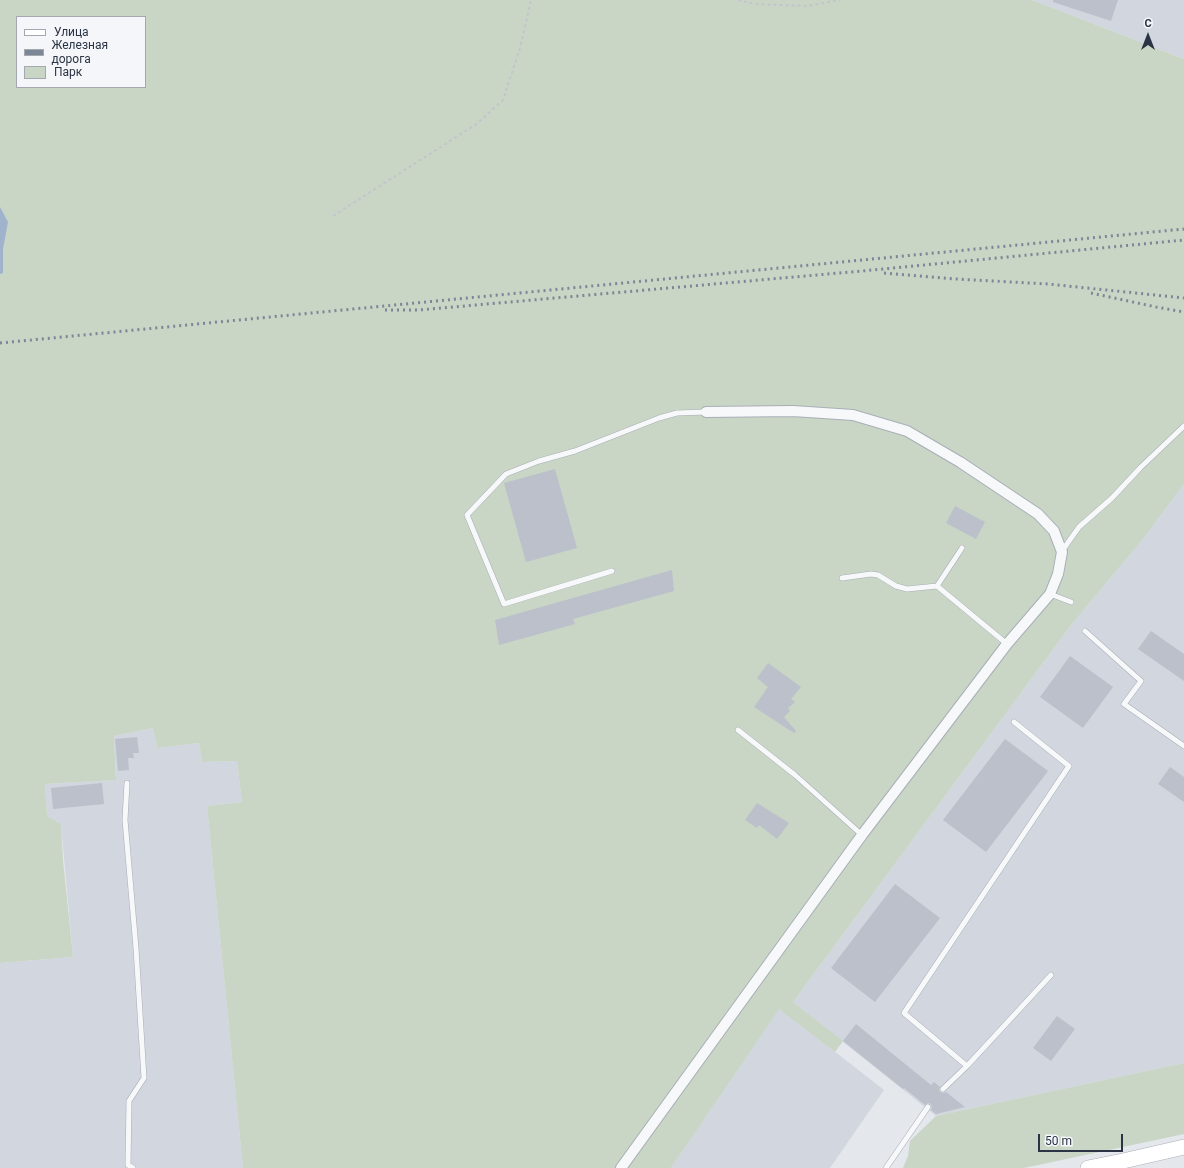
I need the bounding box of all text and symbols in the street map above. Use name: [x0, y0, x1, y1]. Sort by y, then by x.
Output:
legend: [16, 16, 146, 88]
north arrow: [1128, 16, 1168, 56]
text: С: [1144, 17, 1152, 30]
text: Улица: [54, 25, 89, 39]
text: Железная дорога: [52, 38, 108, 66]
text: Парк: [54, 65, 82, 79]
scale bar: [1040, 1126, 1125, 1152]
text: 50 m: [1045, 1134, 1072, 1148]

